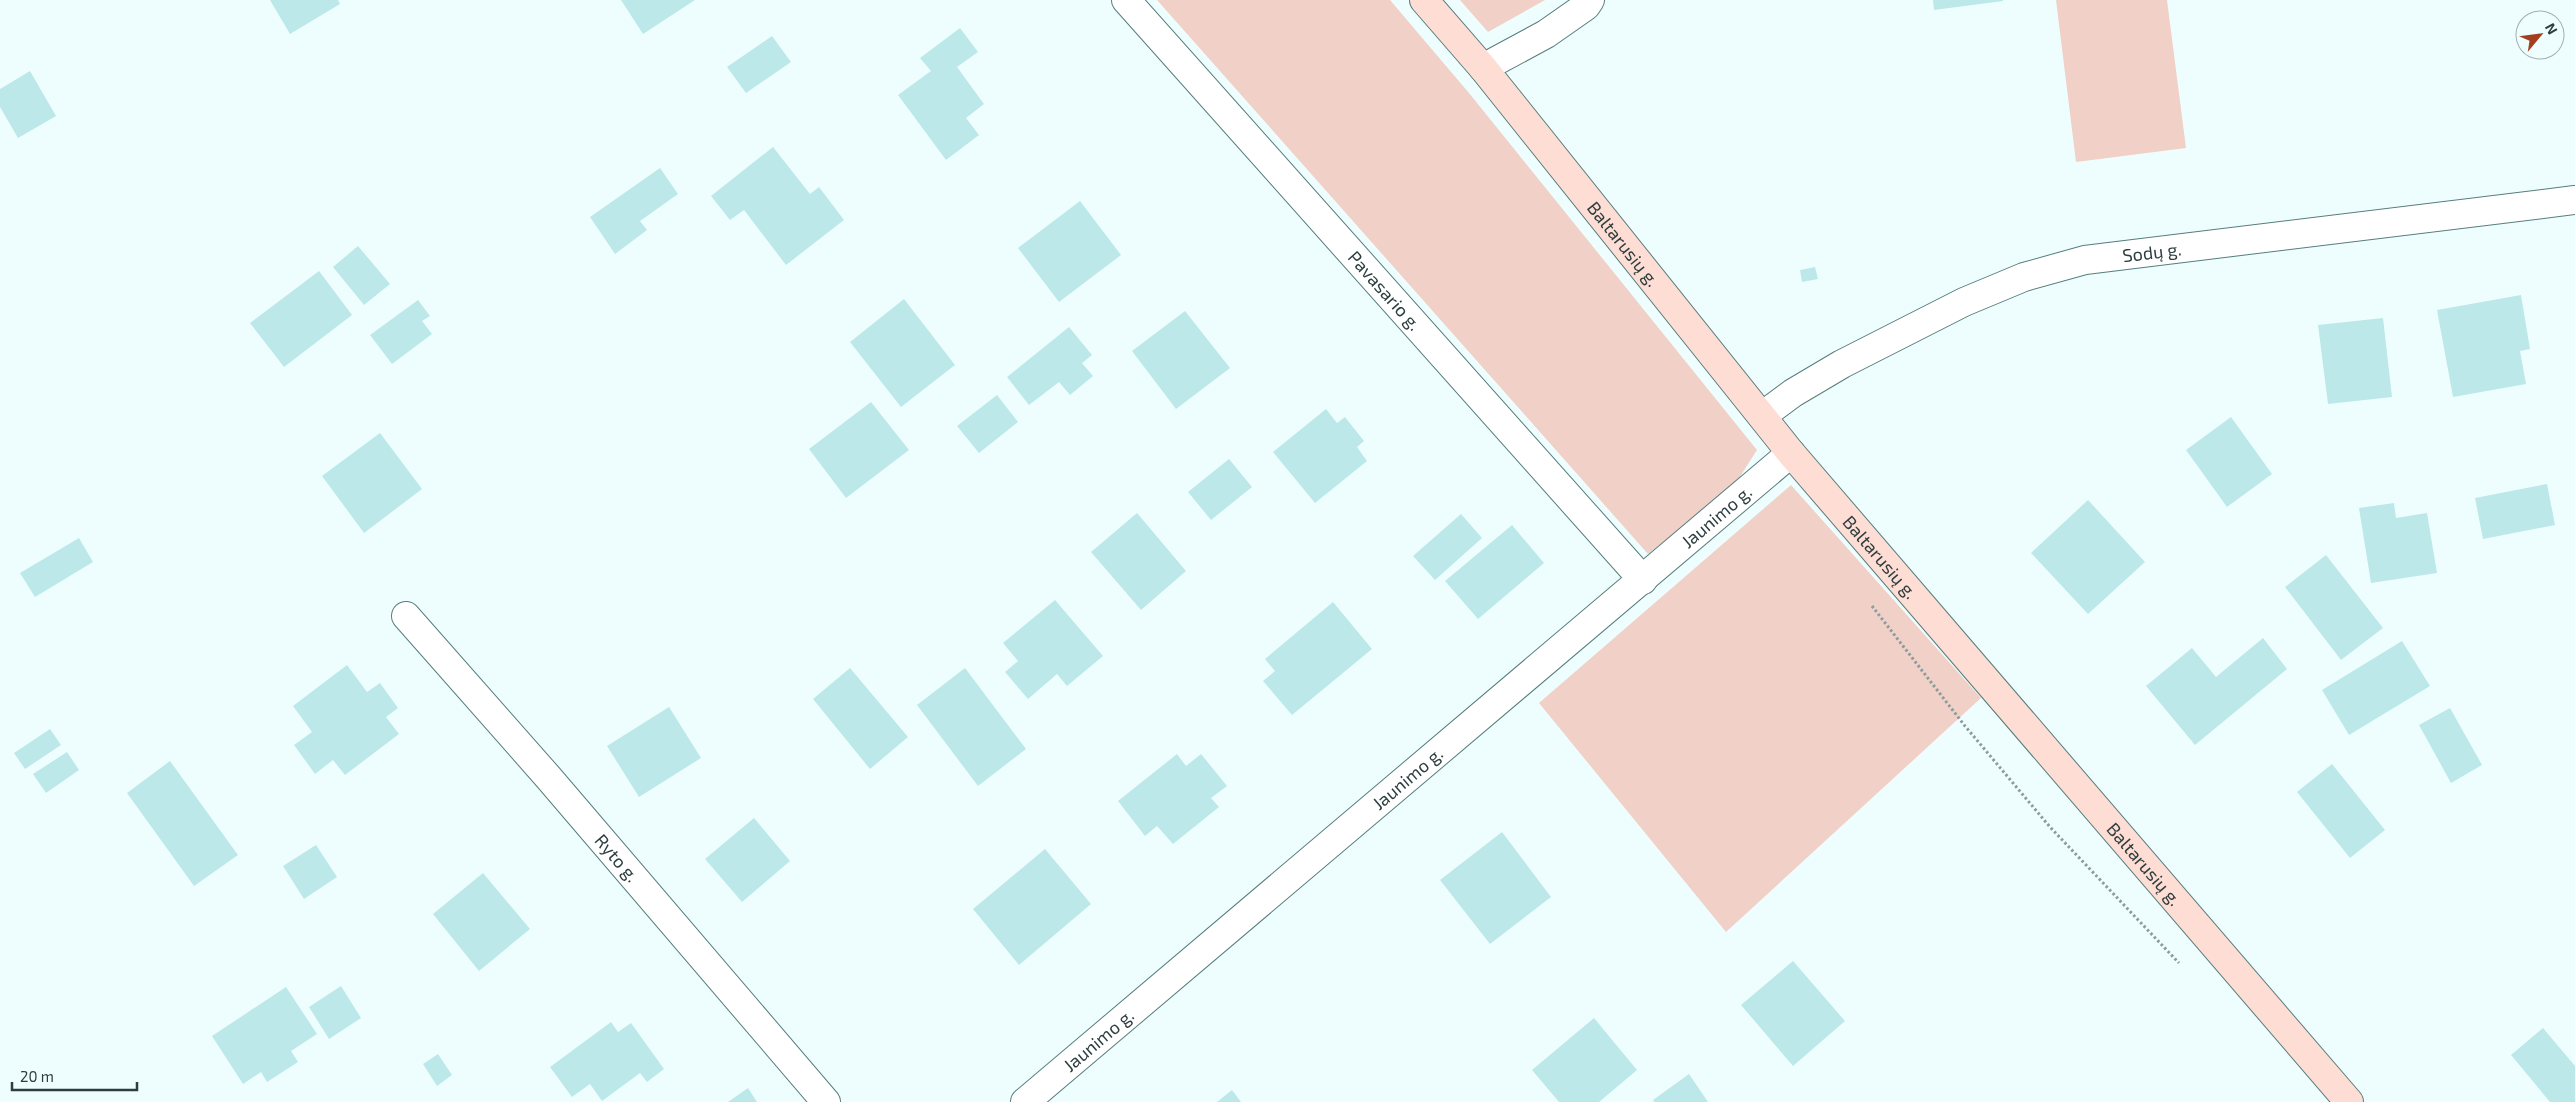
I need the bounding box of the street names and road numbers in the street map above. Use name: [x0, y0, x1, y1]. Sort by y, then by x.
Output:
street label: Baltarusių g.: [1583, 197, 1664, 291]
street label: Sodų g.: [2121, 237, 2182, 266]
street label: Pavasario g.: [1344, 246, 1426, 335]
street label: Jaunimo g.: [1677, 480, 1756, 552]
street label: Baltarusių g.: [1838, 511, 1922, 603]
street label: Jaunimo g.: [1368, 742, 1447, 814]
street label: Baltarusių g.: [2103, 818, 2186, 910]
street label: Ryto g.: [591, 829, 644, 886]
street label: Jaunimo g.: [1059, 1004, 1138, 1076]

